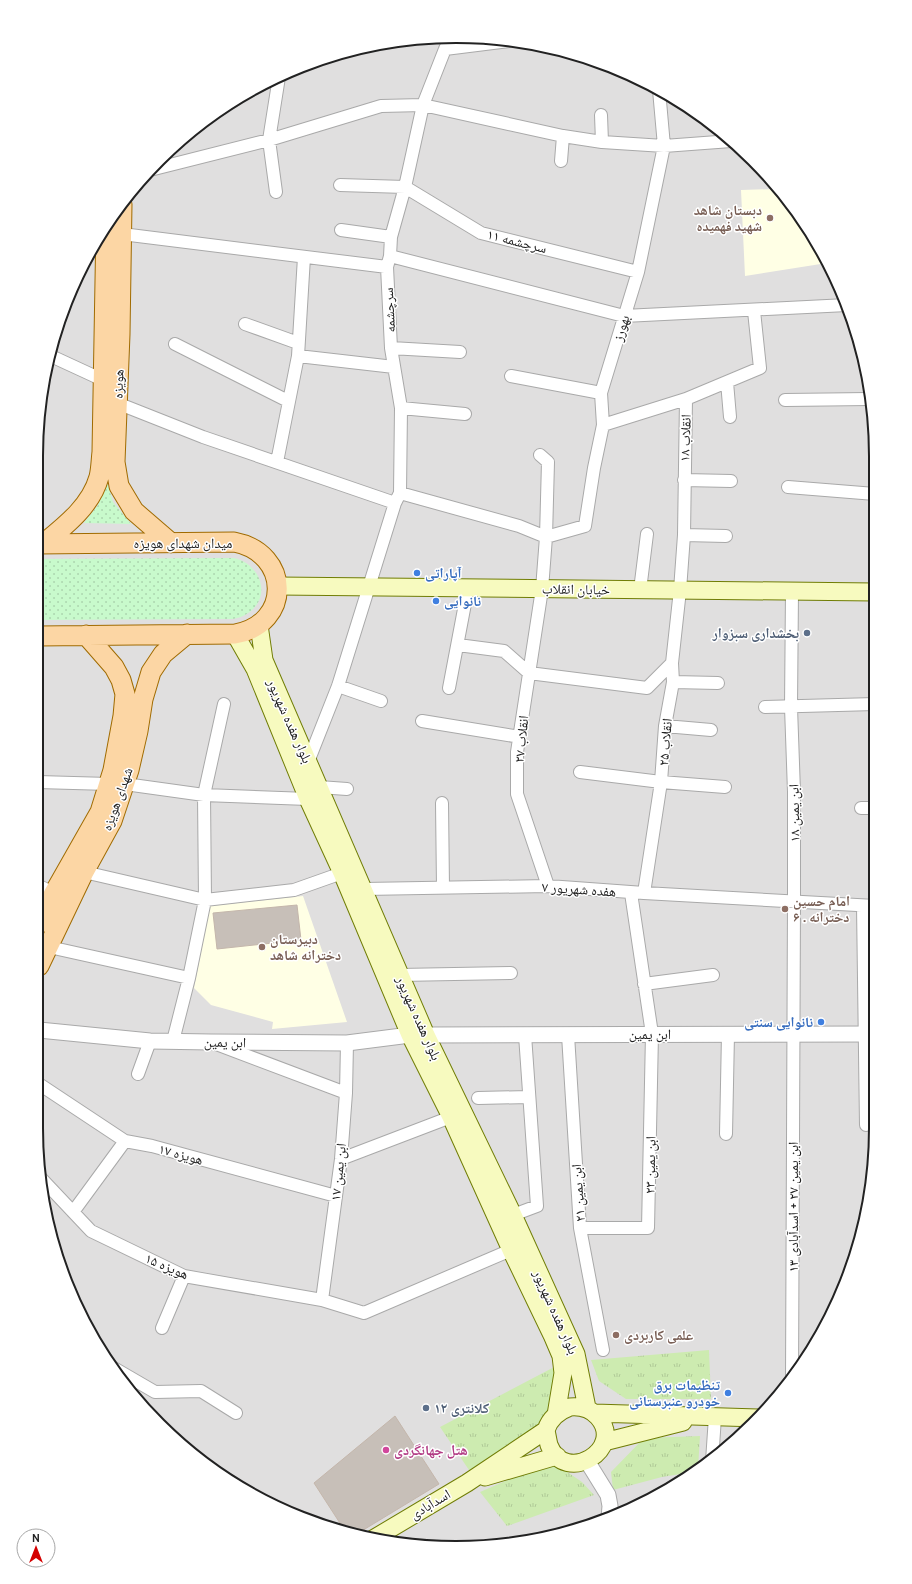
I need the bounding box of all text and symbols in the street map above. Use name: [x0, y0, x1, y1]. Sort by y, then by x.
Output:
place label: دبستان شاهد شهید فهمیده: [694, 201, 762, 235]
marker: دبستان شاهد شهید فهمیده: [765, 213, 775, 223]
street label: سرچشمه ۱۱: [485, 225, 549, 257]
street label: سرچشمه: [379, 287, 399, 333]
street label: بهورز: [608, 313, 634, 344]
street label: هویزه: [108, 369, 128, 399]
street label: انقلاب ۱۸: [675, 414, 695, 462]
street label: میدان شهدای هویزه: [134, 534, 232, 552]
place label: آپاراتی: [425, 564, 462, 582]
marker: آپاراتی: [412, 568, 422, 578]
street label: خیابان انقلاب: [542, 579, 610, 599]
place label: نانوایی: [444, 592, 481, 610]
marker: نانوایی: [431, 596, 441, 606]
place label: بخشداری سبزوار: [711, 624, 799, 642]
marker: بخشداری سبزوار: [802, 628, 812, 638]
street label: بلوار هفده شهریور: [263, 675, 317, 766]
street label: انقلاب ۲۷: [510, 714, 532, 764]
street label: انقلاب ۲۵: [654, 717, 676, 767]
street label: شهدای هویزه: [97, 765, 137, 833]
street label: ابن یمین ۱۸: [784, 784, 804, 842]
street label: هفده شهریور ۷: [541, 877, 617, 901]
place label: امام حسین ۶ . دخترانه: [793, 892, 850, 926]
marker: امام حسین ۶ . دخترانه: [780, 904, 790, 914]
place label: دبیرستان دخترانه شاهد: [270, 930, 341, 964]
marker: دبیرستان دخترانه شاهد: [257, 942, 267, 952]
street label: بلوار هفده شهریور: [392, 972, 446, 1063]
place label: نانوایی سنتی: [744, 1013, 813, 1031]
marker: نانوایی سنتی: [816, 1017, 826, 1027]
street label: ابن یمین: [629, 1025, 671, 1043]
street label: ابن یمین: [204, 1033, 246, 1051]
street label: ابن یمین ۲۳: [640, 1136, 660, 1194]
street label: هویزه ۱۷: [157, 1139, 205, 1169]
street label: ابن یمین ۱۷: [326, 1142, 350, 1202]
street label: ابن یمین ۲۷ + اسدآبادی ۱۳: [784, 1142, 802, 1272]
street label: ابن یمین ۲۱: [567, 1163, 589, 1223]
street label: هویزه ۱۵: [143, 1249, 191, 1283]
street label: بلوار هفده شهریور: [529, 1266, 583, 1357]
place label: علمی کاربردی: [624, 1326, 693, 1344]
marker: علمی کاربردی: [611, 1330, 621, 1340]
place label: تنظیمات برق خودرو عنبرستانی: [629, 1376, 720, 1410]
marker: تنظیمات برق خودرو عنبرستانی: [723, 1388, 733, 1398]
place label: کلانتری ۱۲: [434, 1399, 489, 1417]
marker: کلانتری ۱۲: [421, 1403, 431, 1413]
place label: هتل جهانگردی: [394, 1441, 468, 1459]
marker: هتل جهانگردی: [381, 1445, 391, 1455]
street label: اسدآبادی: [406, 1485, 454, 1523]
north arrow: [16, 1528, 56, 1568]
text: N: [32, 1531, 40, 1545]

